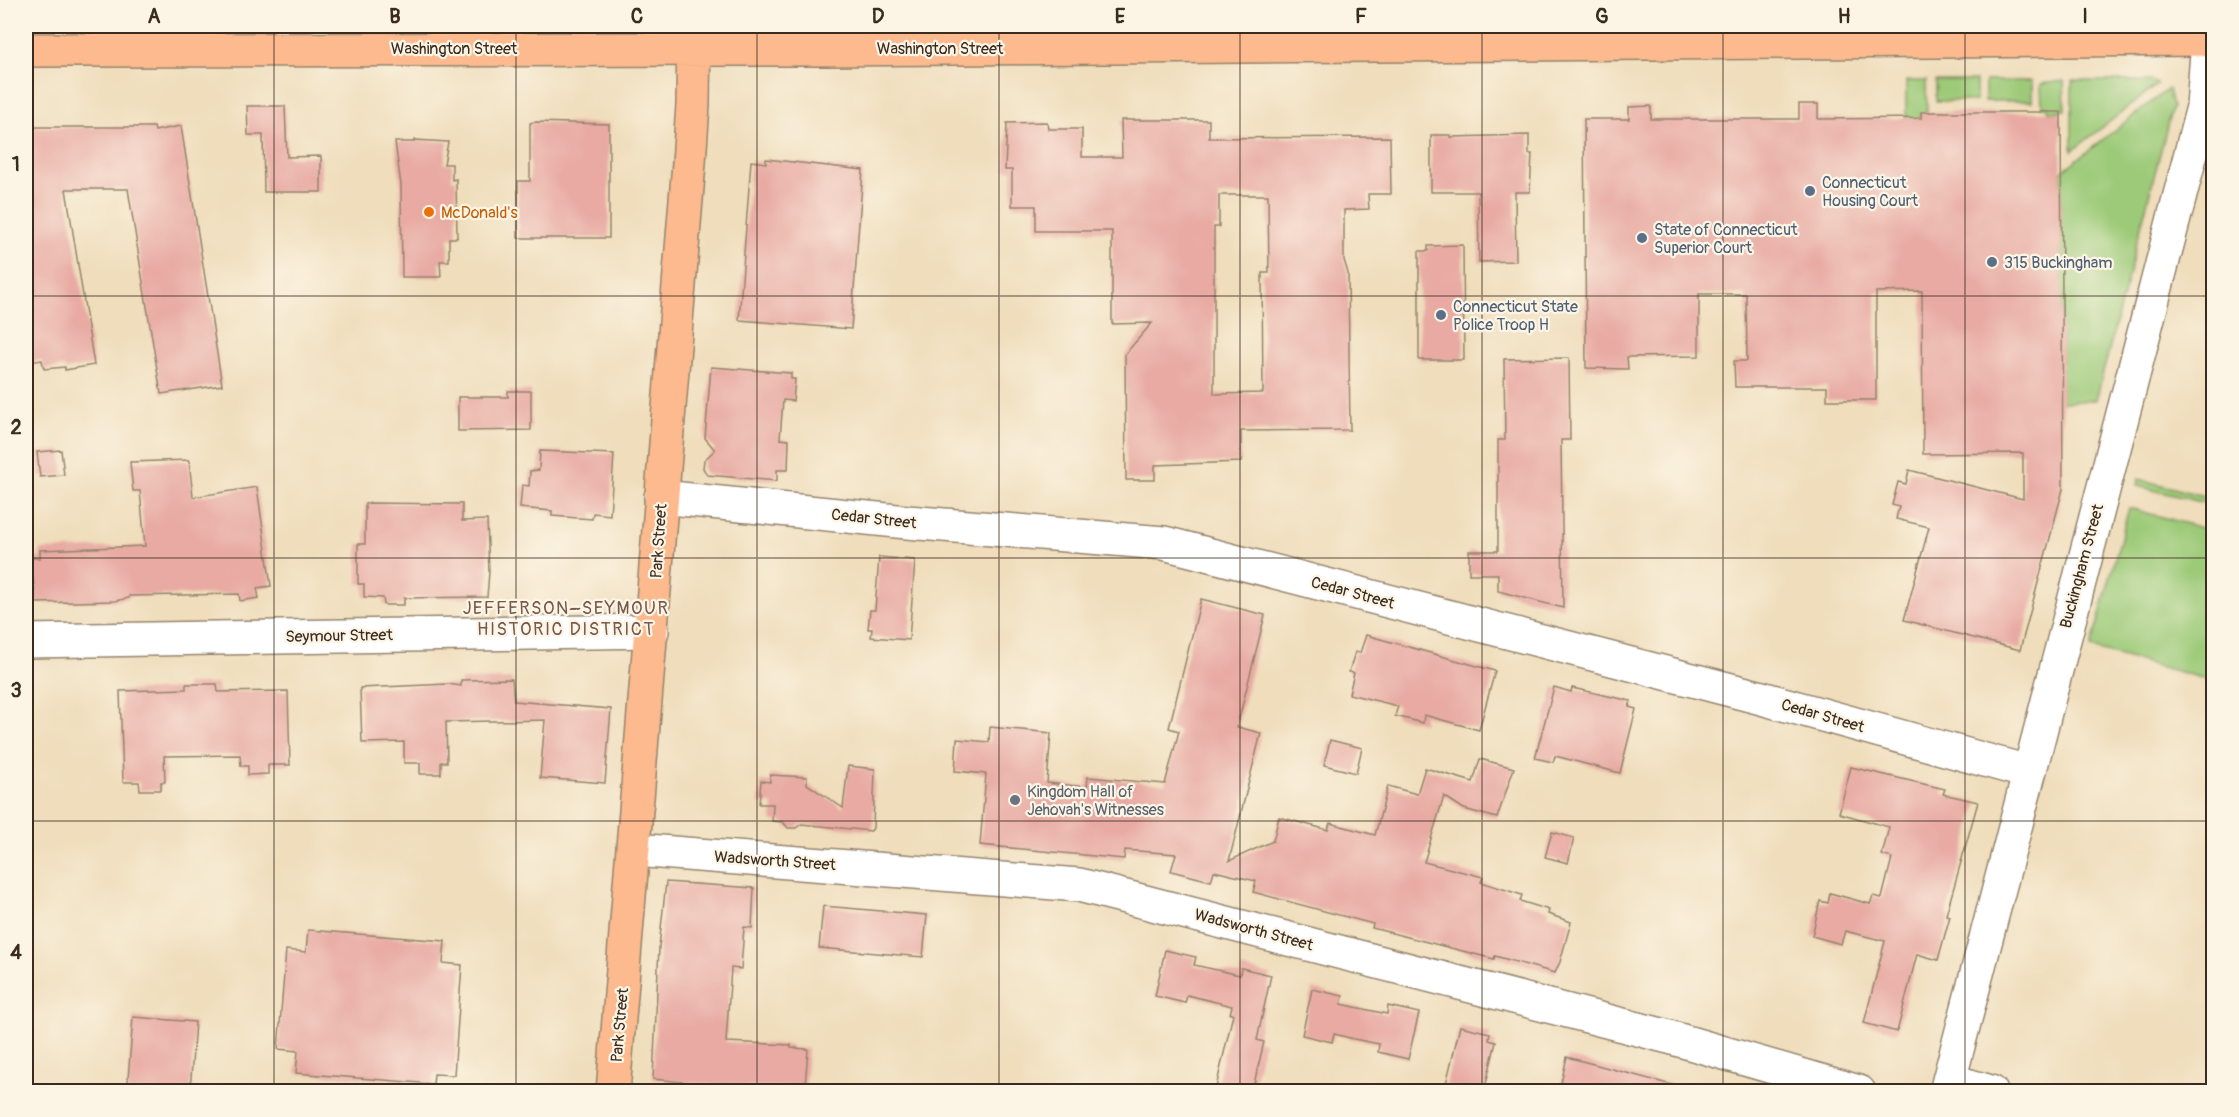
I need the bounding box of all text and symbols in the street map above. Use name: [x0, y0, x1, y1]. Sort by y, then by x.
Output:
text: A: [148, 4, 161, 29]
text: B: [389, 4, 401, 29]
text: C: [631, 4, 643, 29]
text: D: [872, 4, 885, 29]
text: E: [1115, 4, 1126, 29]
text: F: [1355, 4, 1367, 29]
text: G: [1595, 4, 1609, 29]
text: H: [1838, 4, 1851, 29]
text: I: [2082, 4, 2088, 29]
street label: Washington Street: [391, 39, 518, 59]
street label: Washington Street: [877, 39, 1004, 59]
text: 1: [12, 152, 20, 177]
place label: Connecticut Housing Court: [1822, 173, 1918, 211]
marker: Connecticut Housing Court: [1803, 184, 1817, 198]
place label: McDonald's: [441, 203, 518, 223]
marker: McDonald's: [422, 205, 436, 219]
place label: State of Connecticut Superior Court: [1654, 220, 1798, 258]
marker: State of Connecticut Superior Court: [1635, 231, 1649, 245]
place label: 315 Buckingham: [2004, 253, 2112, 273]
marker: 315 Buckingham: [1985, 255, 1999, 269]
place label: Connecticut State Police Troop H: [1453, 297, 1578, 335]
marker: Connecticut State Police Troop H: [1434, 308, 1448, 322]
text: 2: [10, 415, 22, 440]
street label: Buckingham Street: [2056, 501, 2108, 631]
street label: Park Street: [646, 502, 672, 579]
street label: Cedar Street: [830, 505, 918, 533]
street label: Cedar Street: [1309, 572, 1397, 614]
district label: JEFFERSON–SEYMOUR HISTORIC DISTRICT: [463, 597, 669, 641]
street label: Seymour Street: [285, 625, 393, 647]
text: 3: [10, 678, 22, 703]
street label: Cedar Street: [1779, 695, 1867, 738]
place label: Kingdom Hall of Jehovah's Witnesses: [1027, 782, 1164, 820]
marker: Kingdom Hall of Jehovah's Witnesses: [1008, 793, 1022, 807]
street label: Wadsworth Street: [713, 847, 837, 875]
street label: Wadsworth Street: [1192, 905, 1316, 956]
text: 4: [10, 940, 22, 965]
street label: Park Street: [607, 986, 633, 1063]

